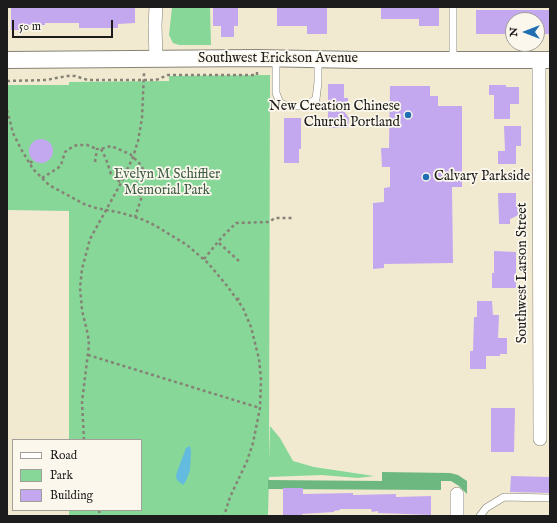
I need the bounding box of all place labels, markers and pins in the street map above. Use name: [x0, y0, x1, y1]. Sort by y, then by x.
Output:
place label: New Creation Chinese Church Portland: [269, 99, 400, 132]
marker: New Creation Chinese Church Portland: [403, 110, 413, 120]
place label: Calvary Parkside: [434, 169, 530, 185]
marker: Calvary Parkside: [421, 172, 431, 182]

